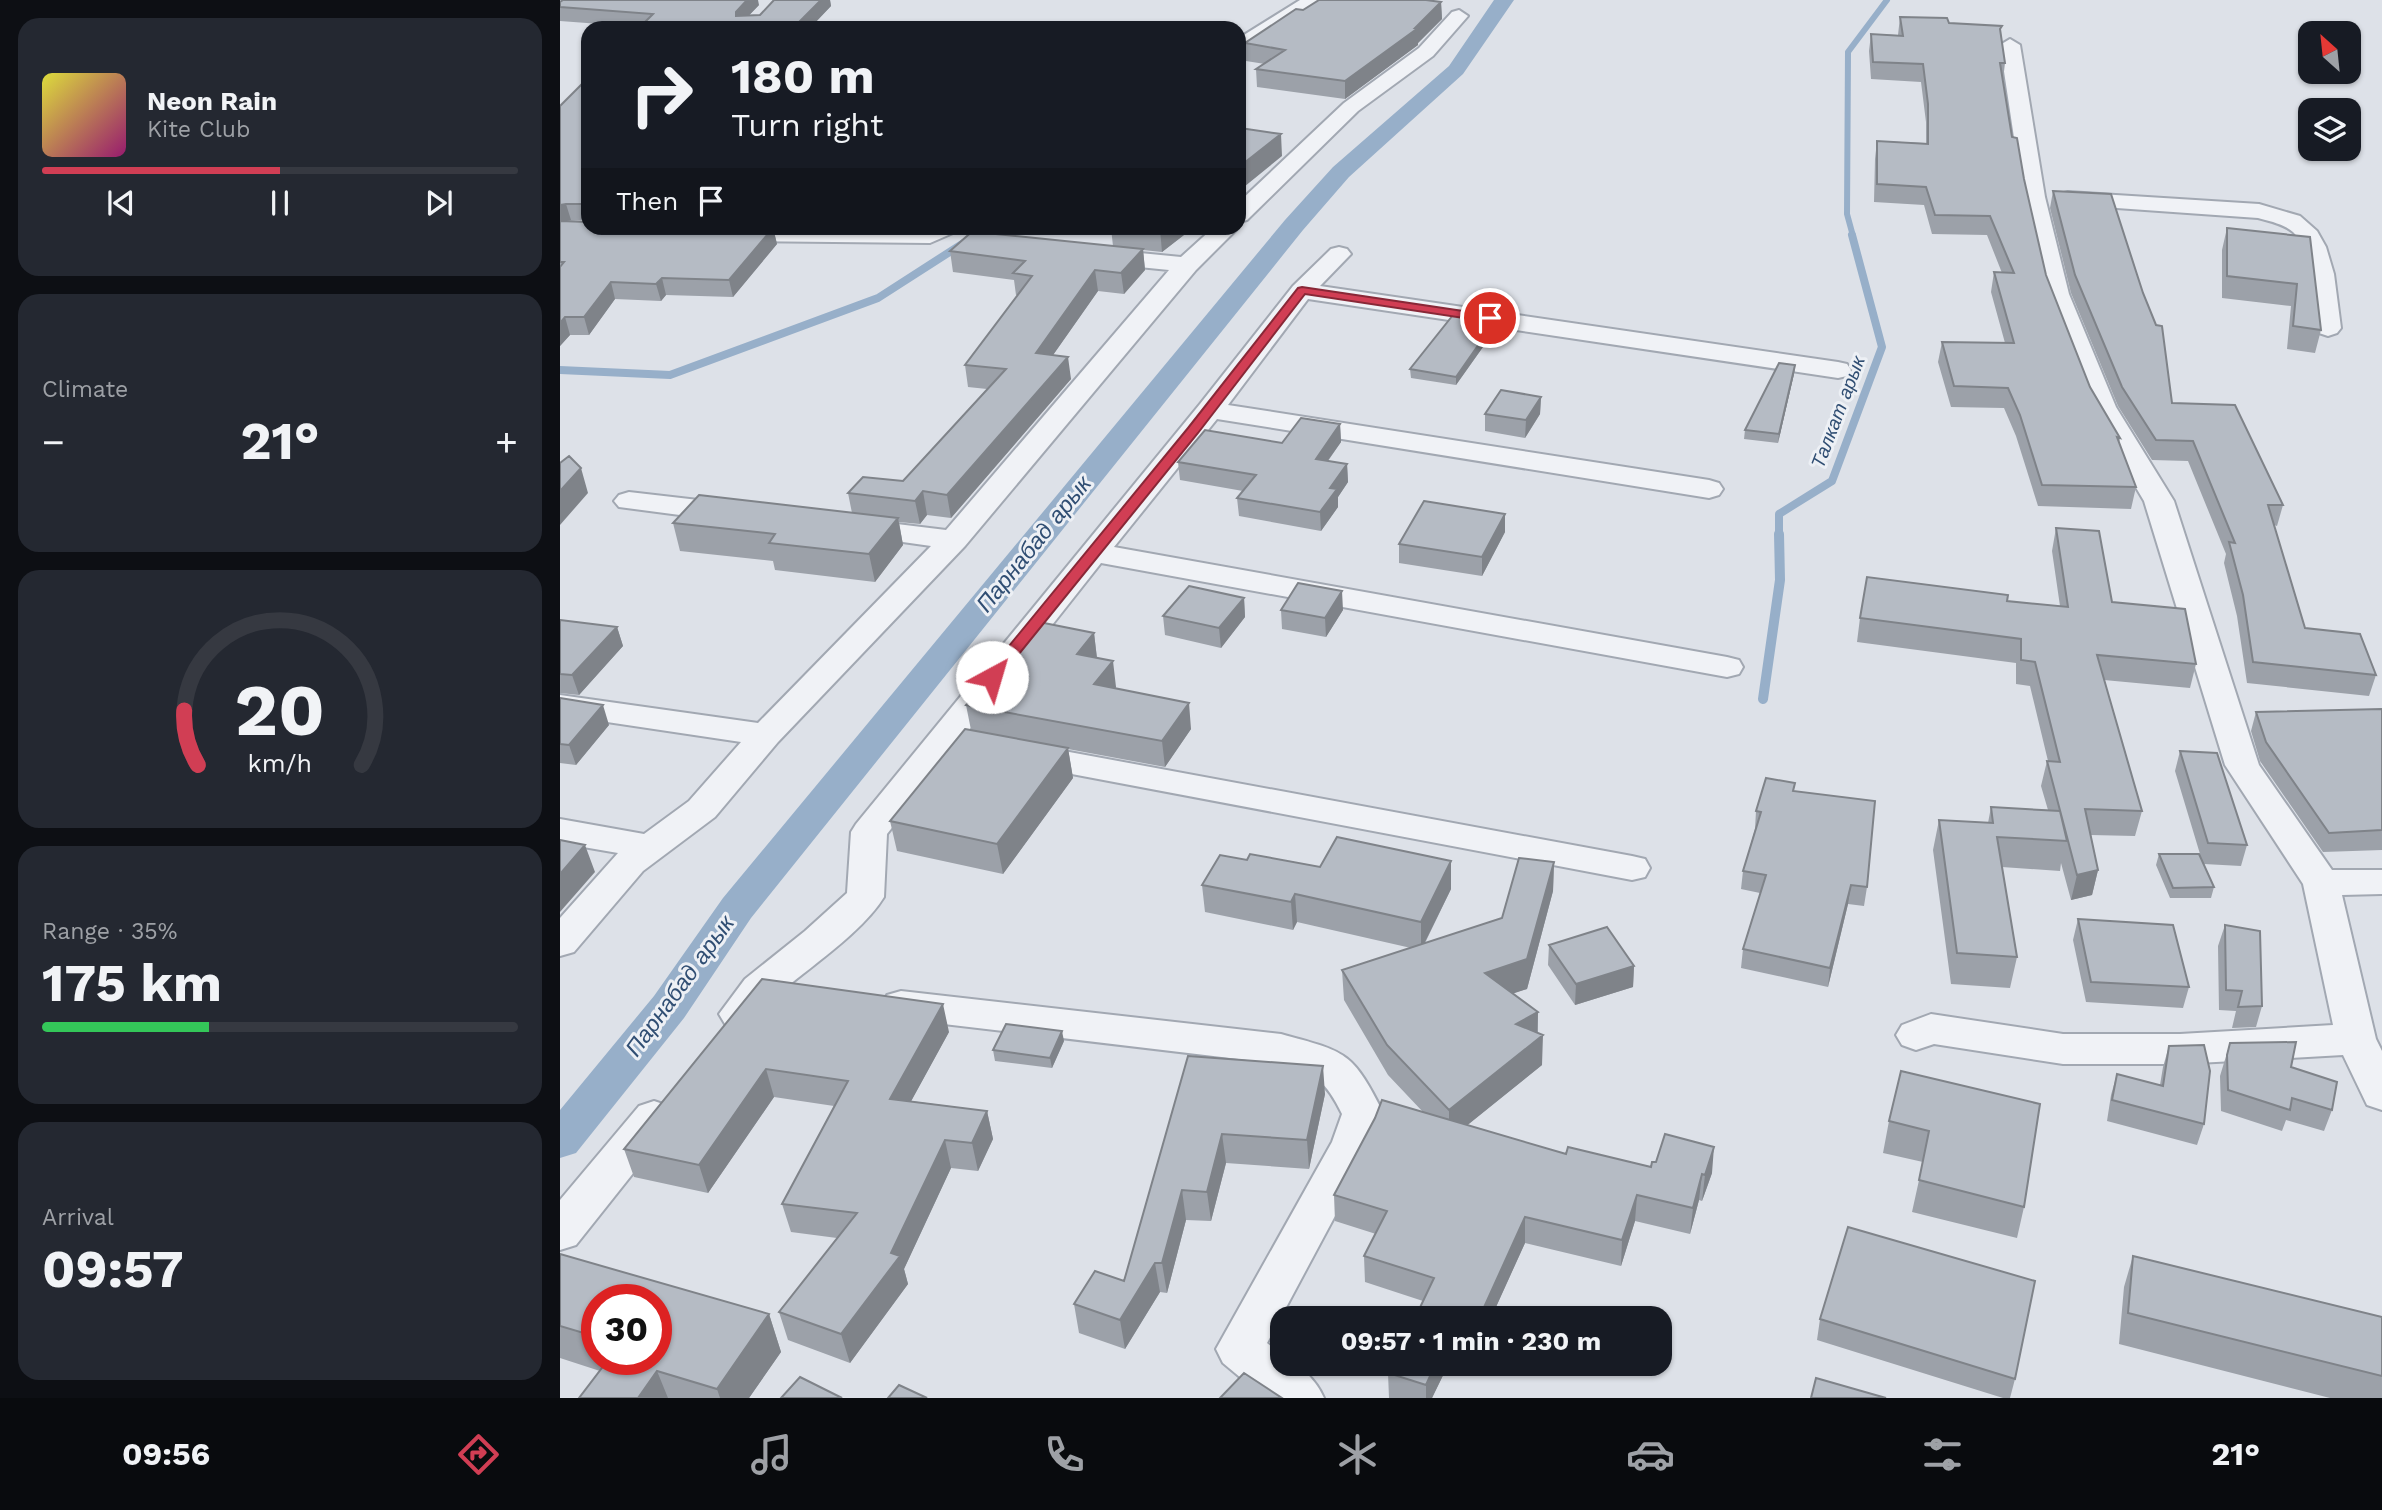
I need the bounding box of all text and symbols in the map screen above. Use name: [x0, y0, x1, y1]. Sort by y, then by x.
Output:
north arrow: [2298, 21, 2361, 84]
map controls: [2298, 21, 2361, 161]
text: 180 m: [731, 47, 875, 105]
icon: right: [616, 49, 707, 140]
text: Neon Rain: [147, 86, 277, 116]
button: layers: [2298, 98, 2361, 161]
text: Turn right: [731, 106, 883, 144]
text: Kite Club: [147, 116, 250, 143]
icon: arrive: [692, 182, 730, 220]
icon: previous: [102, 184, 140, 222]
icon: pause: [261, 184, 299, 222]
icon: next: [420, 184, 458, 222]
text: Then: [616, 186, 678, 216]
pin: [1460, 288, 1520, 348]
icon: arrive: [1471, 299, 1509, 337]
water label: Талкат арык: [1806, 352, 1870, 471]
text: Climate: [42, 376, 128, 403]
text: 21°: [240, 411, 320, 472]
text: −: [42, 420, 65, 464]
text: +: [495, 420, 518, 464]
water label: Парнабад арык: [971, 470, 1098, 617]
position arrow: [955, 640, 1029, 714]
text: 20: [235, 667, 325, 753]
text: km/h: [248, 749, 312, 778]
water label: Парнабад арык: [620, 909, 741, 1062]
text: Range · 35%: [42, 918, 177, 945]
text: 175 km: [42, 953, 222, 1014]
text: Arrival: [42, 1204, 114, 1231]
text: 09:57: [42, 1239, 184, 1300]
speed limit sign: 30: [581, 1284, 672, 1375]
text: 09:57 · 1 min · 230 m: [1341, 1326, 1601, 1356]
icon: directions: [454, 1430, 503, 1479]
icon: music: [747, 1430, 796, 1479]
icon: phone: [1040, 1430, 1089, 1479]
icon: climate: [1333, 1430, 1382, 1479]
icon: car: [1626, 1430, 1675, 1479]
icon: filters: [1918, 1430, 1967, 1479]
text: 09:56: [122, 1435, 210, 1473]
text: 21°: [2211, 1435, 2260, 1473]

